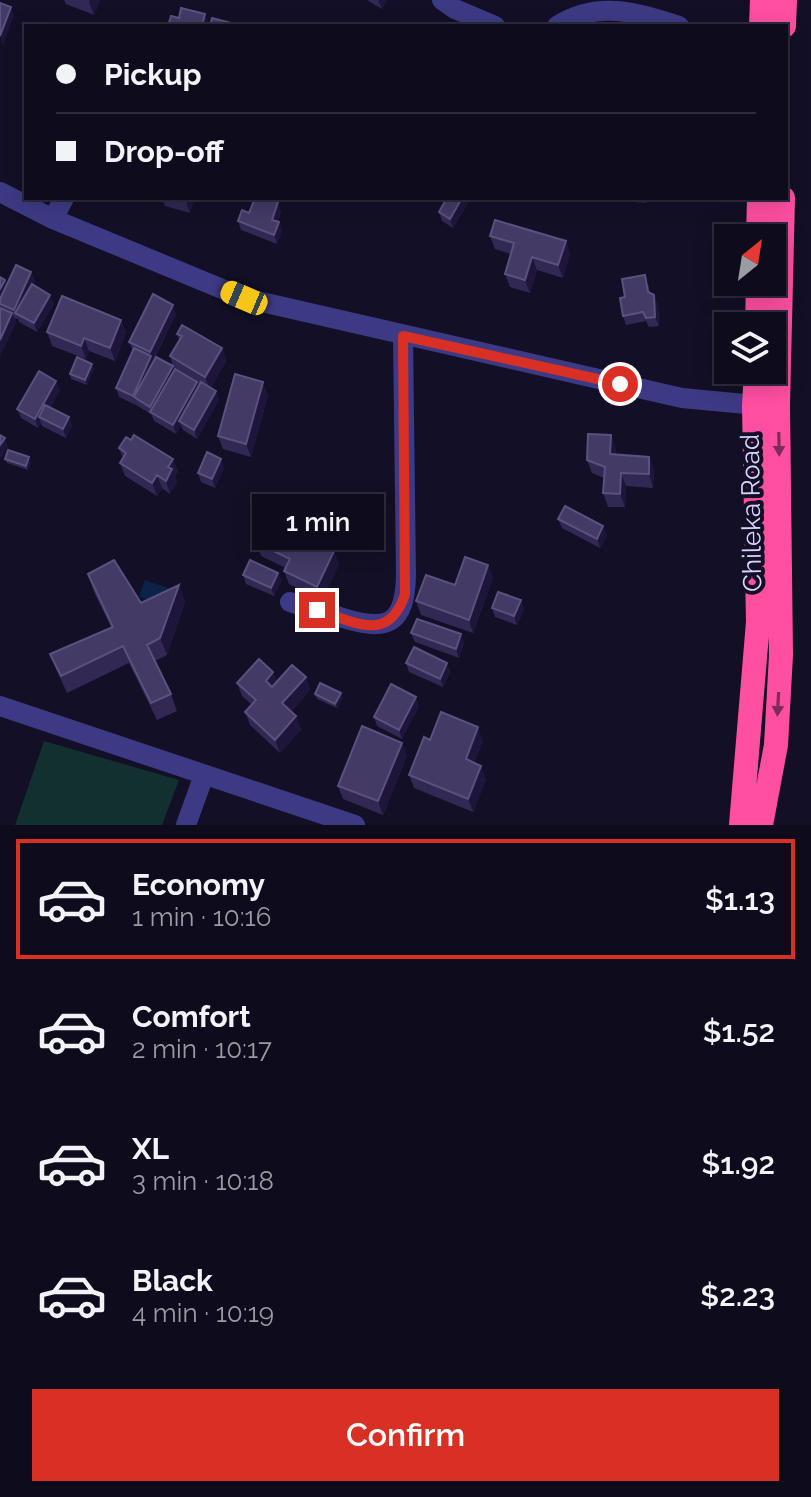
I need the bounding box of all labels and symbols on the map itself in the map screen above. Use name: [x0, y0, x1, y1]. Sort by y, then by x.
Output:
north arrow: [714, 224, 786, 296]
car: [217, 278, 271, 318]
route start: [602, 366, 638, 402]
one-way arrow: [773, 432, 785, 457]
street label: Chileka Road: [735, 434, 767, 592]
callout: 1 min: [251, 494, 383, 550]
route end: [299, 592, 335, 628]
one-way arrow: [771, 692, 784, 717]

